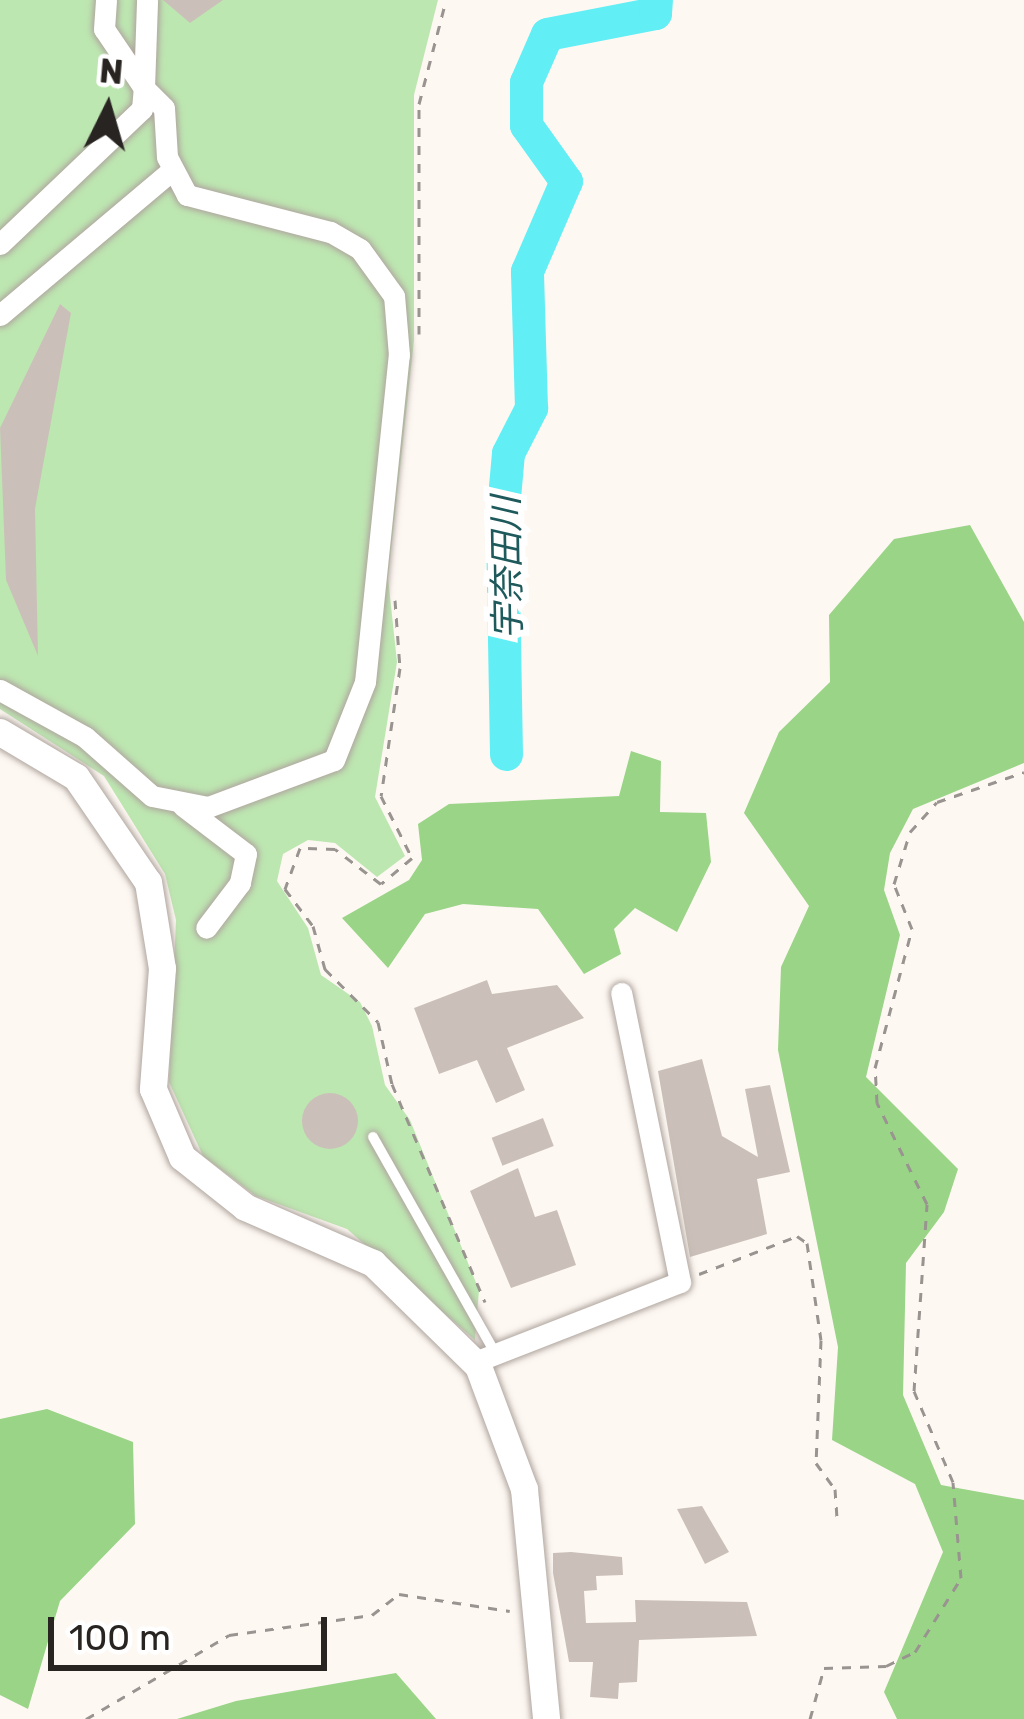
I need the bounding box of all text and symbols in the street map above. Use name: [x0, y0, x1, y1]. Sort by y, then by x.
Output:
north arrow: [48, 48, 168, 168]
text: N: [98, 51, 125, 92]
water label: 宇奈田川: [484, 496, 530, 640]
scale bar: [54, 1593, 333, 1667]
text: 100 m: [69, 1616, 171, 1659]

